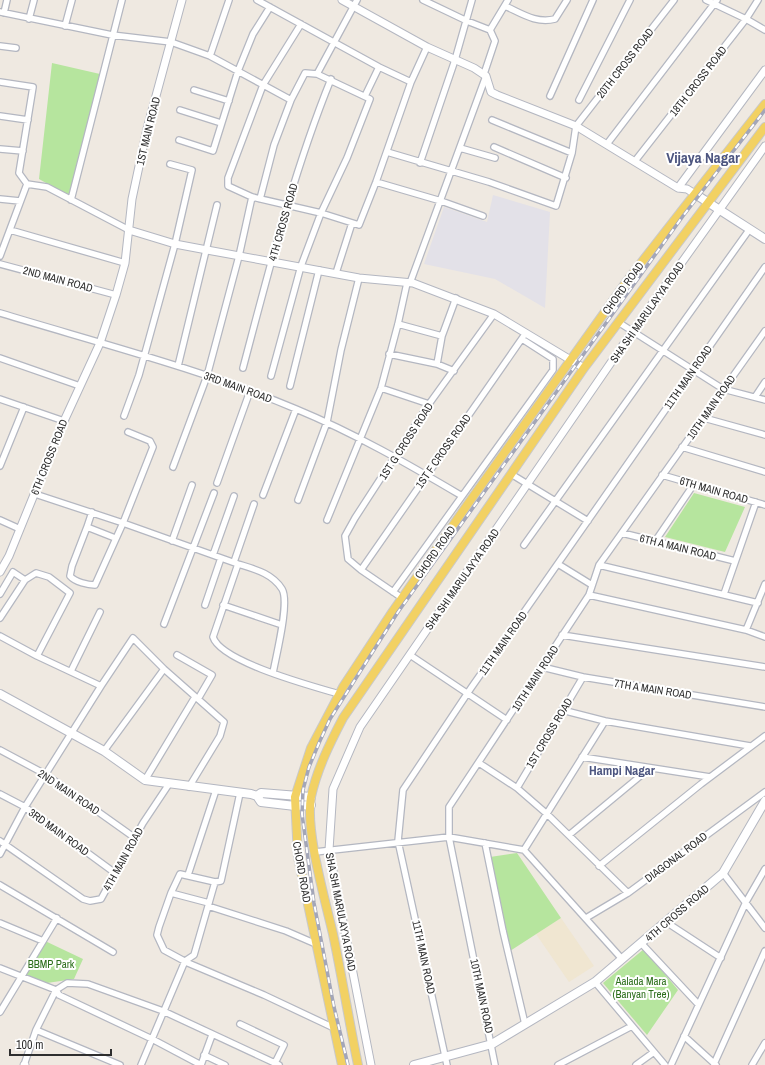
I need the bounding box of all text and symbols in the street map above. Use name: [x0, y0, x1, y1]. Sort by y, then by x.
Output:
street label: 20TH CROSS ROAD: [593, 25, 657, 101]
street label: 18TH CROSS ROAD: [666, 43, 730, 119]
street label: 1ST MAIN ROAD: [133, 95, 163, 167]
district label: Vijaya Nagar: [666, 147, 740, 168]
street label: 4TH CROSS ROAD: [265, 182, 301, 262]
street label: CHORD ROAD: [599, 259, 647, 317]
street label: SHA SHI MARULAYYA ROAD: [607, 259, 687, 365]
street label: 2ND MAIN ROAD: [22, 263, 94, 295]
street label: 11TH MAIN ROAD: [661, 342, 715, 412]
street label: 3RD MAIN ROAD: [202, 368, 274, 406]
street label: 10TH MAIN ROAD: [684, 372, 738, 442]
street label: 1ST G CROSS ROAD: [376, 400, 436, 482]
street label: 1ST F CROSS ROAD: [412, 411, 474, 491]
street label: 6TH CROSS ROAD: [27, 417, 71, 497]
street label: 6TH MAIN ROAD: [678, 474, 750, 506]
street label: CHORD ROAD: [412, 523, 458, 581]
street label: SHA SHI MARULAYYA ROAD: [422, 526, 502, 632]
street label: 6TH A MAIN ROAD: [638, 531, 718, 563]
street label: 11TH MAIN ROAD: [476, 608, 530, 678]
street label: 10TH MAIN ROAD: [509, 642, 561, 714]
street label: 7TH A MAIN ROAD: [613, 676, 693, 702]
street label: 1ST CROSS ROAD: [523, 695, 575, 771]
district label: Hampi Nagar: [589, 762, 656, 779]
street label: 2ND MAIN ROAD: [35, 766, 103, 818]
street label: 3RD MAIN ROAD: [26, 805, 92, 859]
street label: 4TH MAIN ROAD: [100, 825, 146, 893]
street label: DIAGONAL ROAD: [642, 829, 710, 885]
street label: CHORD ROAD: [290, 840, 314, 904]
street label: SHA SHI MARULAYYA ROAD: [323, 852, 359, 972]
street label: 4TH CROSS ROAD: [642, 881, 712, 945]
street label: 11TH MAIN ROAD: [409, 919, 439, 995]
park label: BBMP Park: [28, 957, 75, 971]
street label: 10TH MAIN ROAD: [467, 958, 497, 1034]
park label: Aalada Mara (Banyan Tree): [612, 974, 670, 1001]
scale bar: [10, 1031, 111, 1057]
text: 100 m: [16, 1037, 43, 1053]

